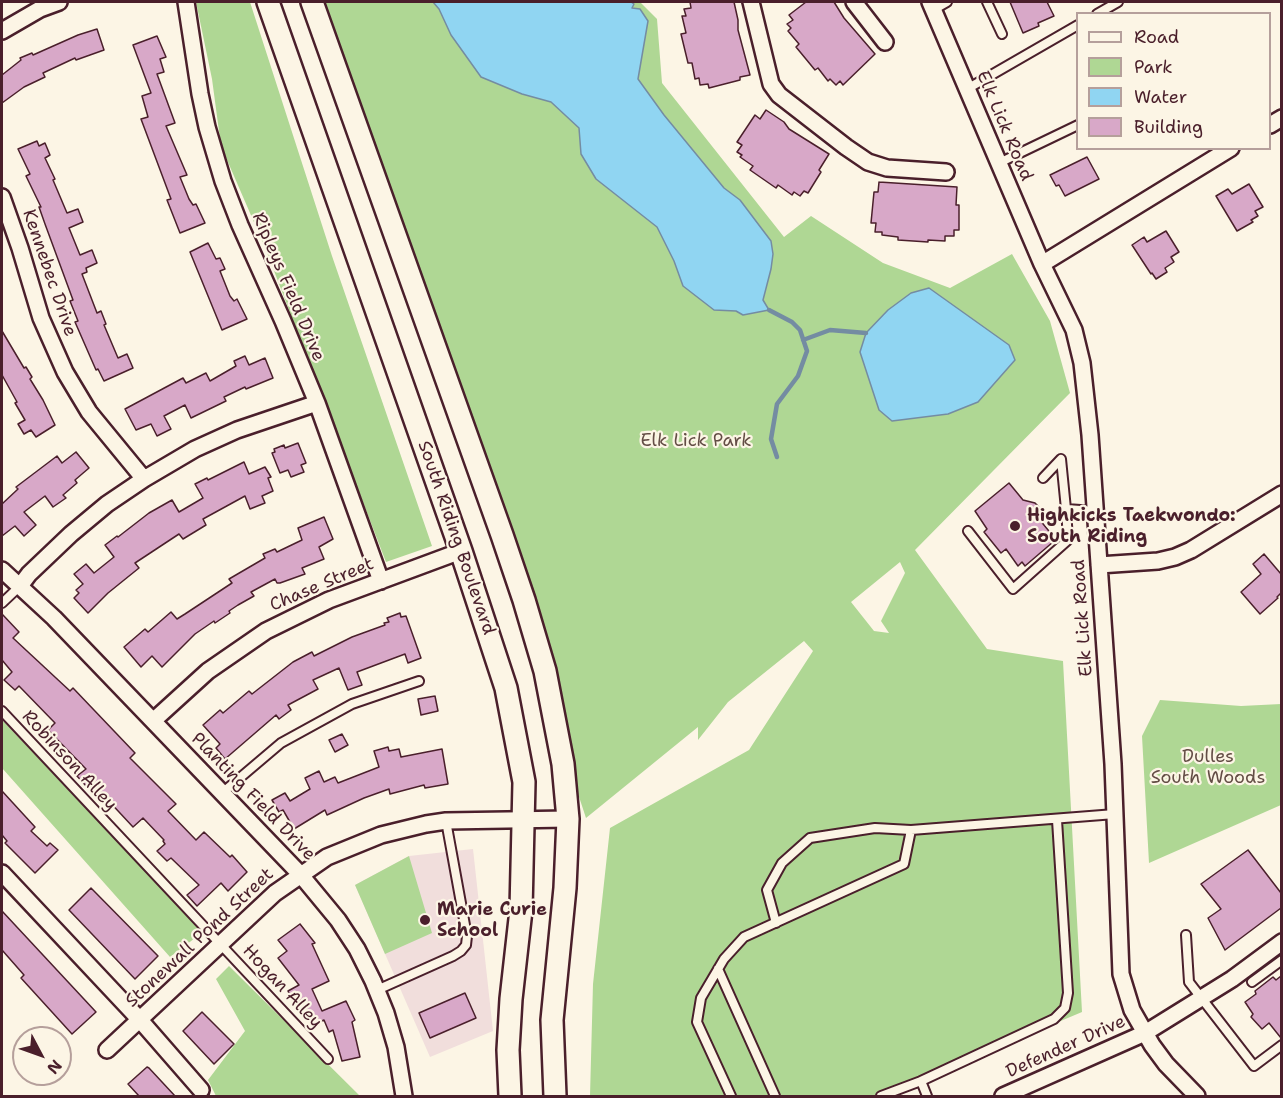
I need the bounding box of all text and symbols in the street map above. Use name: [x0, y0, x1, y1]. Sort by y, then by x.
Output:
legend: [1076, 12, 1271, 150]
text: Road: [1134, 25, 1179, 49]
text: Park: [1134, 55, 1173, 79]
street label: Elk Lick Road: [971, 68, 1037, 184]
text: Water: [1134, 85, 1187, 109]
text: Building: [1134, 115, 1203, 139]
street label: Kennebec Drive: [17, 207, 81, 339]
street label: Ripleys Field Drive: [247, 209, 329, 365]
park label: Elk Lick Park: [640, 430, 752, 452]
street label: South Riding Boulevard: [413, 438, 499, 638]
place label: Highkicks Taekwondo: South Riding: [1027, 505, 1236, 548]
marker: Highkicks Taekwondo: South Riding: [1008, 519, 1022, 533]
street label: Chase Street: [267, 553, 377, 617]
street label: Elk Lick Road: [1068, 559, 1098, 677]
street label: Robinson Alley: [17, 706, 121, 816]
street label: Planting Field Drive: [186, 728, 320, 866]
park label: Dulles South Woods: [1151, 746, 1265, 789]
street label: Stonewall Pond Street: [122, 864, 278, 1012]
place label: Marie Curie School: [437, 899, 547, 942]
marker: Marie Curie School: [418, 913, 432, 927]
street label: Hogan Alley: [238, 940, 326, 1034]
street label: Defender Drive: [1003, 1011, 1129, 1083]
north arrow: [12, 1026, 72, 1086]
text: N: [42, 1055, 67, 1079]

